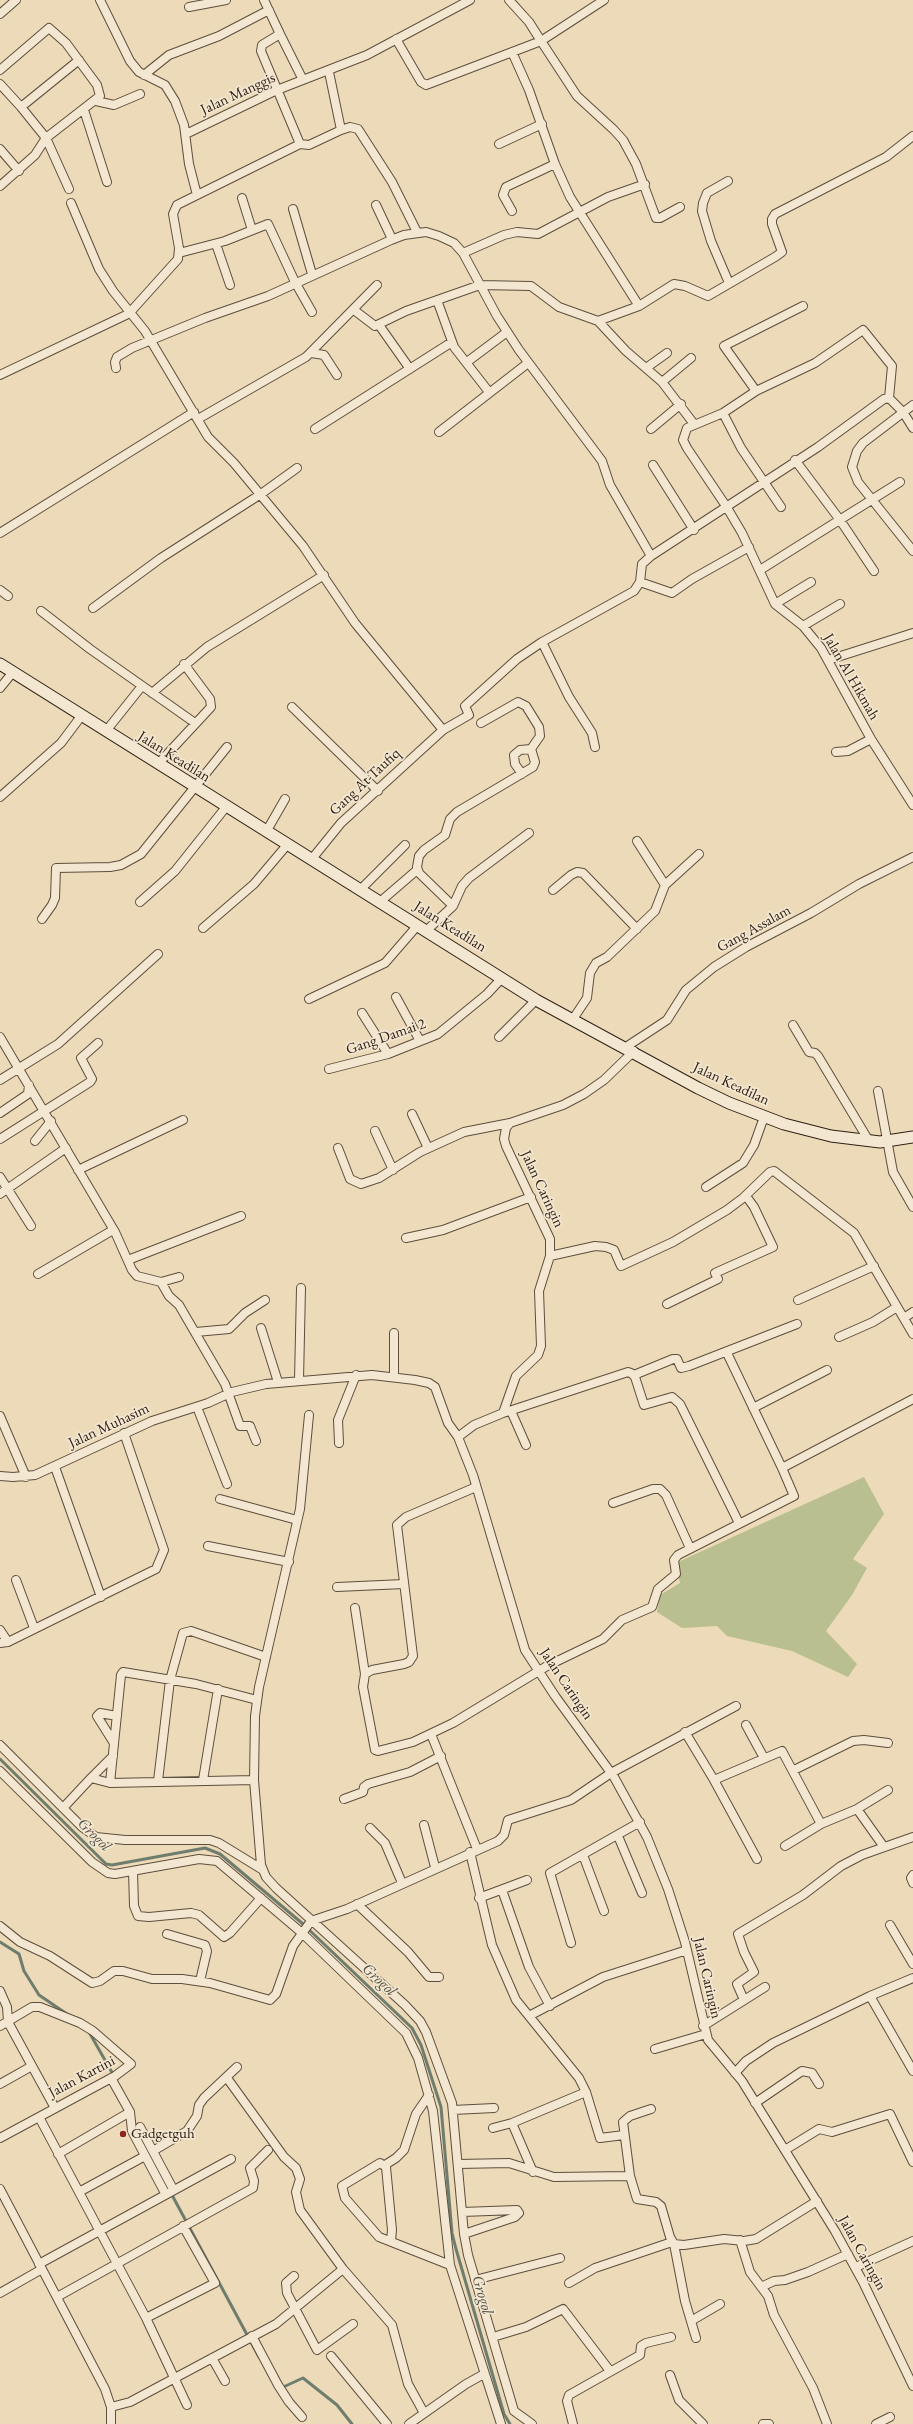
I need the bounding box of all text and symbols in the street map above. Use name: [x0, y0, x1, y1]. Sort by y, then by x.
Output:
street label: Jalan Manggis: [198, 69, 278, 119]
street label: Jalan Al Hikmah: [819, 631, 883, 723]
street label: Jalan Keadilan: [134, 728, 214, 786]
street label: Gang At-Taufiq: [326, 745, 404, 819]
street label: Jalan Keadilan: [410, 898, 490, 956]
street label: Gang Assalam: [714, 901, 794, 957]
street label: Gang Damai 2: [344, 1015, 428, 1059]
street label: Jalan Keadilan: [690, 1058, 772, 1110]
street label: Jalan Caringin: [516, 1148, 568, 1230]
street label: Jalan Muhasim: [66, 1399, 152, 1453]
street label: Jalan Caringin: [535, 1645, 597, 1723]
water label: Grogol: [73, 1814, 115, 1856]
street label: Jalan Caringin: [689, 1936, 725, 2020]
water label: Grogol: [358, 1959, 400, 2001]
street label: Jalan Kartini: [46, 2052, 118, 2102]
place label: Gadgetguh: [131, 2125, 195, 2143]
marker: Gadgetguh: [118, 2129, 128, 2139]
street label: Jalan Caringin: [834, 2212, 890, 2294]
water label: Grogol: [467, 2273, 497, 2317]

